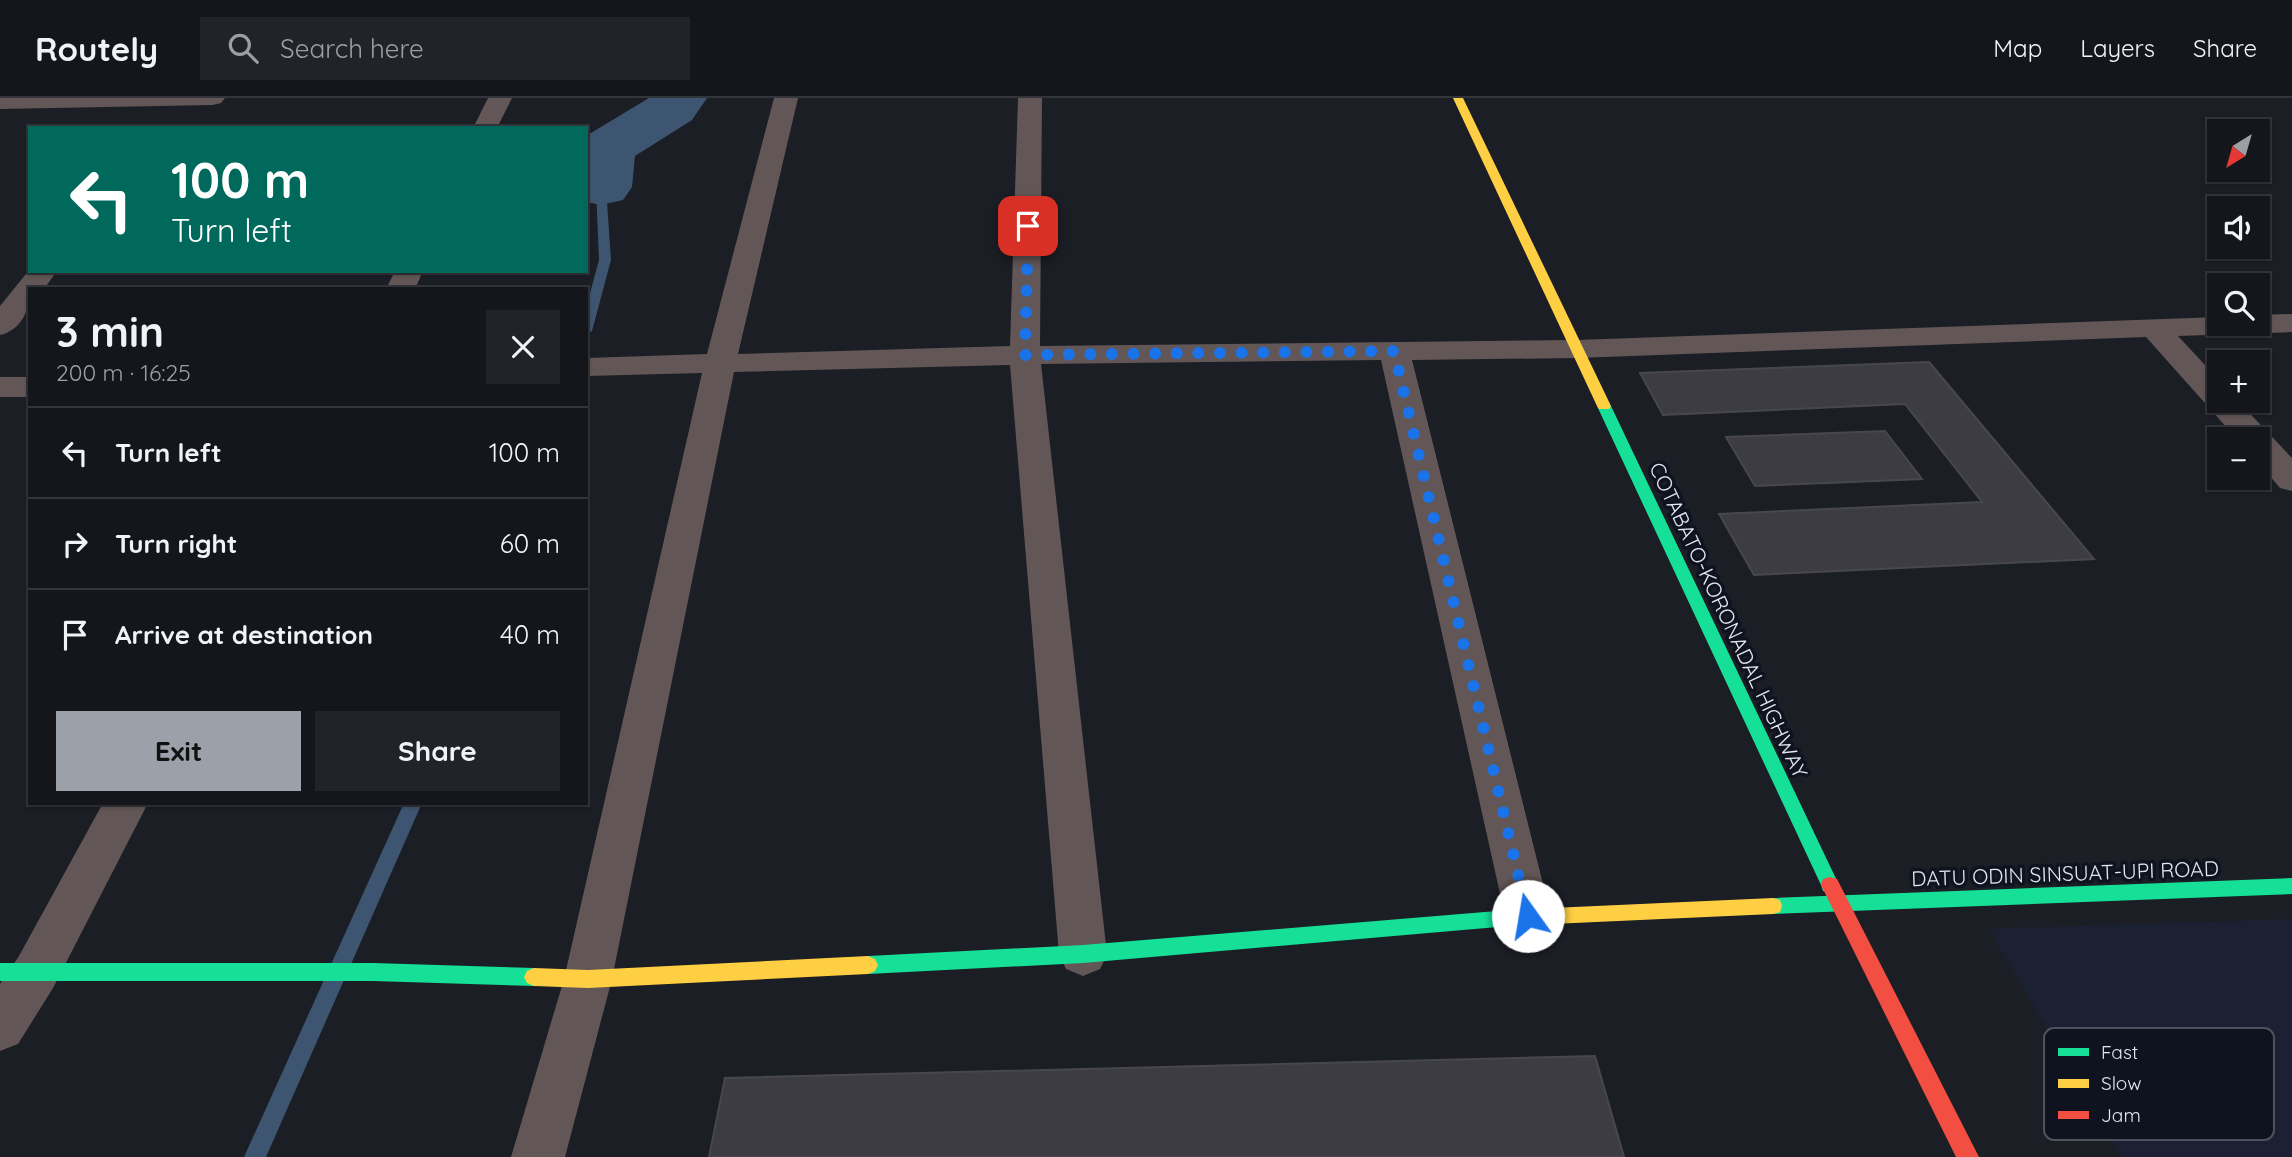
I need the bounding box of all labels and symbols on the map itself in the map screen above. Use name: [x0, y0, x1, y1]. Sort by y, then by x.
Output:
north arrow: [2207, 119, 2270, 182]
pin: [998, 196, 1058, 256]
street label: COTABATO-KORONADAL HIGHWAY: [1644, 458, 1814, 782]
street label: DATU ODIN SINSUAT-UPI ROAD: [1911, 855, 2219, 891]
position arrow: [1491, 879, 1565, 953]
legend: [2044, 1028, 2274, 1140]
text: Fast: [2101, 1040, 2138, 1064]
text: Slow: [2101, 1071, 2142, 1095]
text: Jam: [2101, 1103, 2141, 1127]

